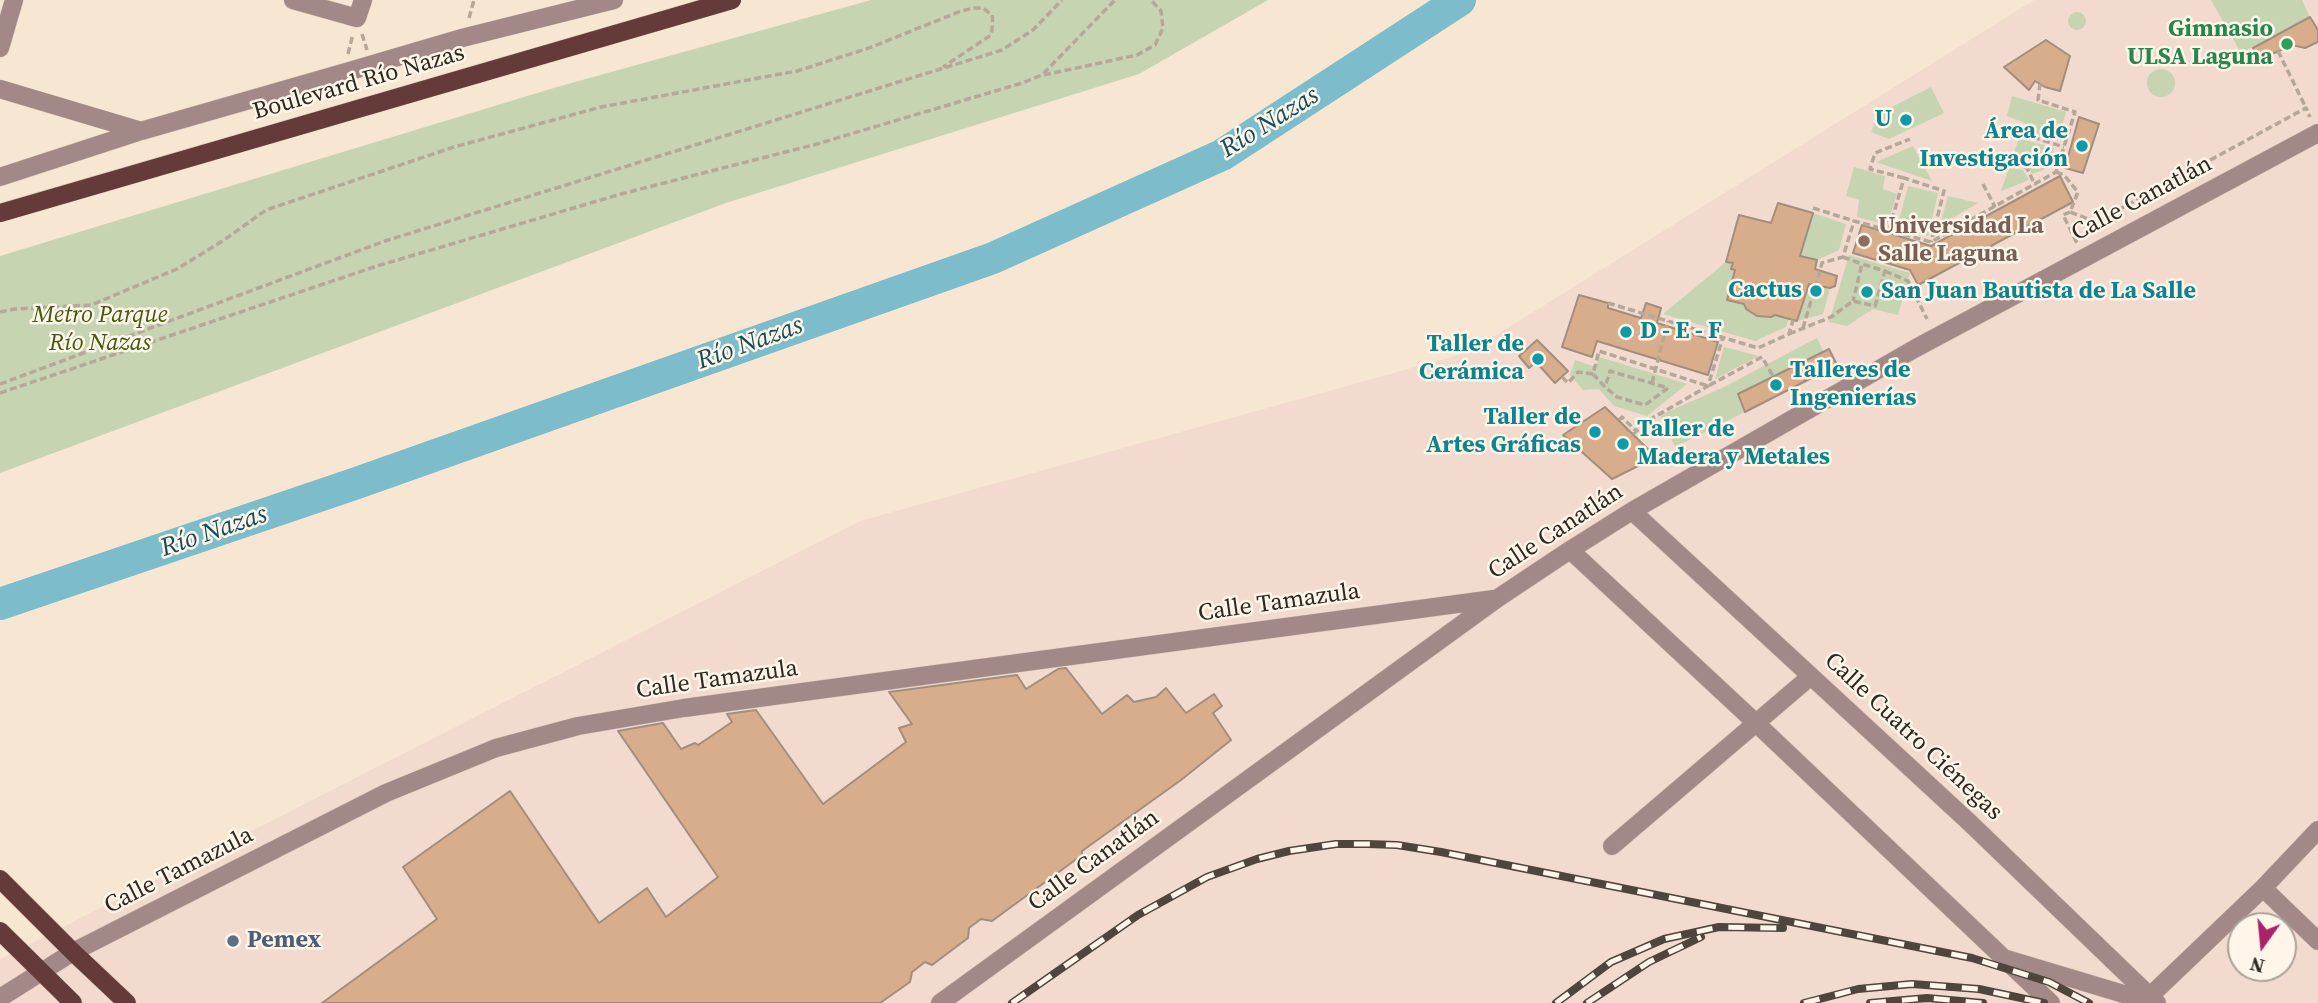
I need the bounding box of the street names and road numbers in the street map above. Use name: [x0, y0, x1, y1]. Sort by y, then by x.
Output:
street label: Boulevard Río Nazas: [250, 39, 468, 127]
street label: Calle Canatlán: [2067, 150, 2217, 248]
street label: Calle Canatlán: [1483, 478, 1629, 586]
street label: Calle Tamazula: [1196, 577, 1362, 629]
street label: Calle Cuatro Ciénegas: [1818, 647, 2008, 827]
street label: Calle Tamazula: [634, 654, 800, 706]
street label: Calle Canatlán: [1023, 804, 1165, 918]
street label: Calle Tamazula: [100, 821, 258, 921]

